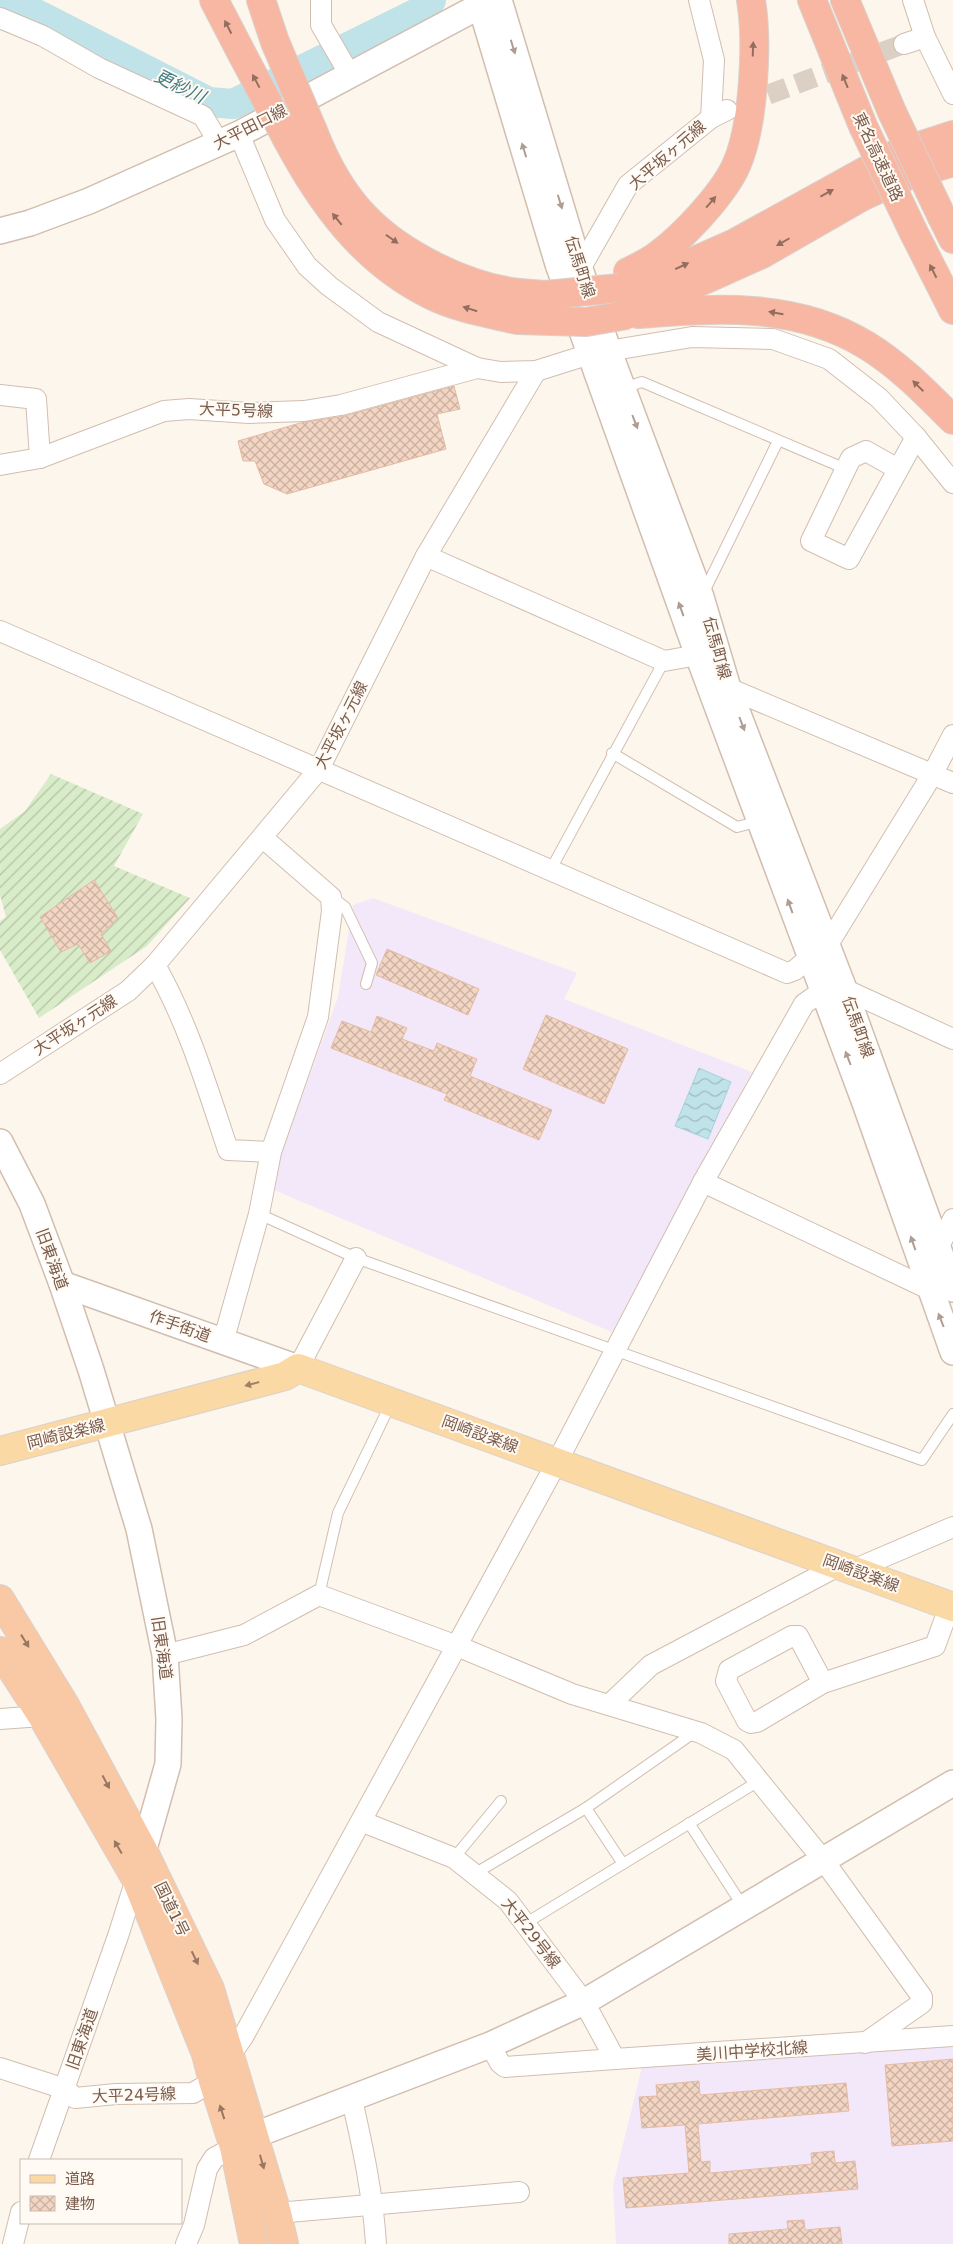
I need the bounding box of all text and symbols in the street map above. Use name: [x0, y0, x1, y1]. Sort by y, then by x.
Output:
one-way arrow: [224, 20, 232, 34]
one-way arrow: [509, 39, 517, 54]
one-way arrow: [750, 41, 758, 57]
water label: 更紗川: [151, 65, 211, 108]
one-way arrow: [841, 73, 849, 88]
one-way arrow: [252, 74, 260, 88]
street label: 大平田口線: [210, 100, 290, 154]
street label: 東名高速道路: [849, 109, 907, 205]
street label: 大平坂ヶ元線: [625, 116, 709, 194]
one-way arrow: [520, 142, 528, 157]
one-way arrow: [820, 189, 834, 197]
one-way arrow: [556, 195, 564, 210]
one-way arrow: [705, 196, 717, 208]
one-way arrow: [332, 213, 343, 226]
one-way arrow: [385, 234, 399, 244]
street label: 伝馬町線: [561, 234, 599, 300]
one-way arrow: [776, 237, 790, 246]
one-way arrow: [675, 262, 689, 270]
one-way arrow: [929, 264, 937, 278]
one-way arrow: [462, 304, 477, 312]
one-way arrow: [767, 308, 783, 316]
one-way arrow: [912, 380, 924, 392]
street label: 大平5号線: [199, 399, 273, 421]
one-way arrow: [631, 415, 639, 430]
one-way arrow: [677, 601, 685, 616]
street label: 伝馬町線: [699, 615, 735, 681]
street label: 大平坂ヶ元線: [311, 678, 371, 772]
one-way arrow: [739, 716, 746, 731]
one-way arrow: [786, 898, 793, 913]
street label: 大平坂ヶ元線: [30, 991, 120, 1059]
street label: 伝馬町線: [838, 994, 878, 1060]
one-way arrow: [844, 1050, 852, 1065]
street label: 旧東海道: [32, 1226, 72, 1292]
one-way arrow: [909, 1236, 917, 1251]
street label: 作手街道: [147, 1306, 213, 1346]
one-way arrow: [937, 1313, 944, 1328]
one-way arrow: [245, 1381, 260, 1389]
street label: 岡崎設楽線: [439, 1411, 521, 1457]
street label: 岡崎設楽線: [25, 1415, 107, 1453]
street label: 岡崎設楽線: [820, 1550, 902, 1596]
street label: 旧東海道: [148, 1615, 176, 1681]
one-way arrow: [21, 1634, 30, 1647]
one-way arrow: [102, 1774, 110, 1789]
one-way arrow: [113, 1841, 122, 1854]
street label: 国道1号: [151, 1879, 193, 1939]
street label: 大平29号線: [498, 1894, 564, 1972]
one-way arrow: [191, 1951, 199, 1965]
street label: 旧東海道: [63, 2006, 101, 2072]
street label: 美川中学校北線: [695, 2038, 809, 2064]
street label: 大平24号線: [92, 2084, 176, 2106]
one-way arrow: [218, 2104, 226, 2119]
one-way arrow: [259, 2154, 267, 2169]
legend: [20, 2159, 182, 2224]
text: 道路: [65, 2170, 95, 2188]
text: 建物: [65, 2195, 95, 2213]

